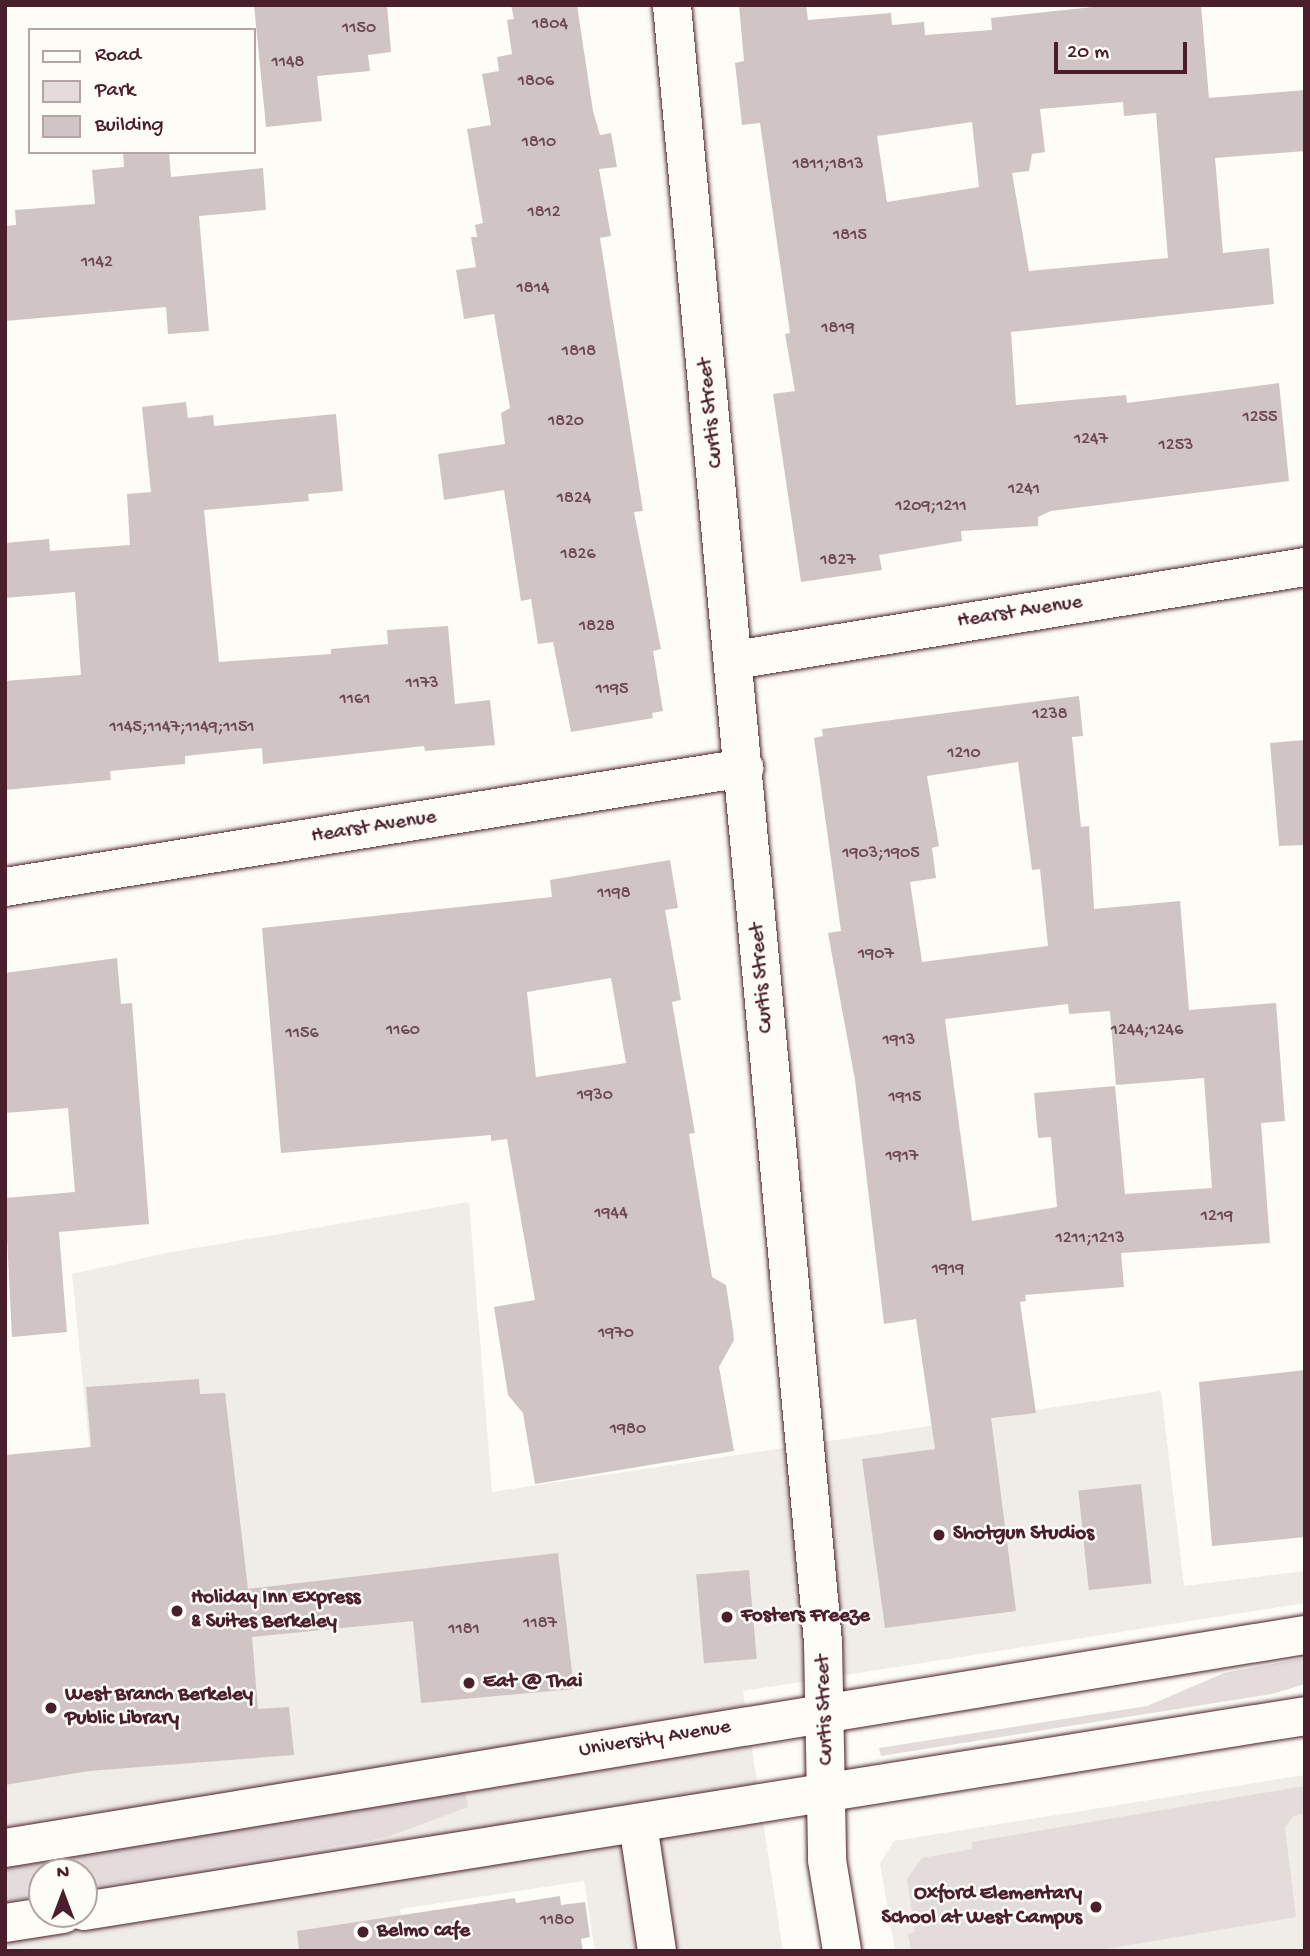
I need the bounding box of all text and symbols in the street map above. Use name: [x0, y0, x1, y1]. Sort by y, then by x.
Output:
house number: 1804: [532, 14, 568, 36]
house number: 1150: [342, 18, 376, 40]
legend: [28, 28, 256, 154]
scale bar: [1058, 28, 1191, 72]
text: 20 m: [1067, 41, 1109, 66]
text: Road: [95, 44, 141, 69]
house number: 1148: [272, 52, 304, 74]
house number: 1806: [518, 71, 554, 93]
text: Park: [95, 79, 135, 104]
text: Building: [95, 114, 164, 139]
house number: 1810: [522, 132, 556, 154]
house number: 1811;1813: [792, 154, 864, 176]
house number: 1812: [527, 202, 561, 224]
house number: 1815: [833, 225, 867, 247]
house number: 1142: [81, 252, 113, 274]
house number: 1814: [517, 278, 549, 300]
house number: 1819: [821, 318, 855, 340]
house number: 1818: [562, 341, 596, 363]
street label: Curtis Street: [694, 357, 730, 469]
house number: 1255: [1242, 407, 1278, 429]
house number: 1820: [548, 411, 584, 433]
house number: 1247: [1074, 429, 1108, 451]
house number: 1253: [1159, 435, 1193, 457]
house number: 1241: [1008, 479, 1040, 501]
house number: 1824: [557, 488, 591, 510]
house number: 1209;1211: [895, 496, 967, 518]
house number: 1826: [560, 544, 596, 566]
house number: 1827: [820, 550, 856, 572]
street label: Hearst Avenue: [956, 591, 1084, 635]
house number: 1828: [579, 616, 615, 638]
house number: 1173: [405, 673, 439, 695]
house number: 1195: [595, 679, 629, 701]
house number: 1161: [340, 689, 370, 711]
house number: 1238: [1032, 704, 1068, 726]
house number: 1145;1147;1149;1151: [109, 717, 255, 739]
house number: 1210: [947, 743, 981, 765]
street label: Hearst Avenue: [310, 806, 438, 850]
house number: 1903;1905: [842, 843, 920, 865]
house number: 1198: [597, 883, 631, 905]
street label: Curtis Street: [746, 922, 780, 1034]
house number: 1907: [858, 944, 894, 966]
house number: 1160: [386, 1020, 420, 1042]
house number: 1244;1246: [1111, 1020, 1183, 1042]
house number: 1156: [285, 1023, 319, 1045]
house number: 1913: [883, 1030, 915, 1052]
house number: 1930: [577, 1085, 613, 1107]
house number: 1915: [888, 1087, 922, 1109]
house number: 1917: [886, 1146, 918, 1168]
house number: 1944: [594, 1203, 628, 1225]
house number: 1219: [1201, 1206, 1233, 1228]
house number: 1211;1213: [1056, 1228, 1124, 1250]
house number: 1919: [932, 1259, 964, 1281]
house number: 1970: [598, 1323, 634, 1345]
house number: 1980: [610, 1419, 646, 1441]
place label: Shotgun Studios: [953, 1522, 1094, 1548]
marker: Shotgun Studios: [931, 1527, 947, 1543]
place label: Holiday Inn Express & Suites Berkeley: [191, 1586, 361, 1636]
marker: Holiday Inn Express & Suites Berkeley: [169, 1603, 185, 1619]
place label: Fosters Freeze: [741, 1604, 870, 1630]
marker: Fosters Freeze: [719, 1609, 735, 1625]
house number: 1187: [523, 1613, 557, 1635]
house number: 1181: [448, 1619, 480, 1641]
street label: Curtis Street: [811, 1654, 841, 1766]
place label: Eat @ Thai: [483, 1670, 583, 1696]
marker: Eat @ Thai: [461, 1675, 477, 1691]
place label: West Branch Berkeley Public Library: [65, 1683, 253, 1733]
marker: West Branch Berkeley Public Library: [43, 1700, 59, 1716]
street label: University Avenue: [577, 1716, 733, 1764]
north arrow: [28, 1858, 98, 1928]
text: N: [57, 1862, 69, 1885]
place label: Oxford Elementary School at West Campus: [881, 1882, 1082, 1932]
marker: Oxford Elementary School at West Campus: [1088, 1899, 1104, 1915]
house number: 1180: [540, 1910, 574, 1932]
place label: Belmo cafe: [377, 1919, 470, 1945]
marker: Belmo cafe: [355, 1924, 371, 1940]

